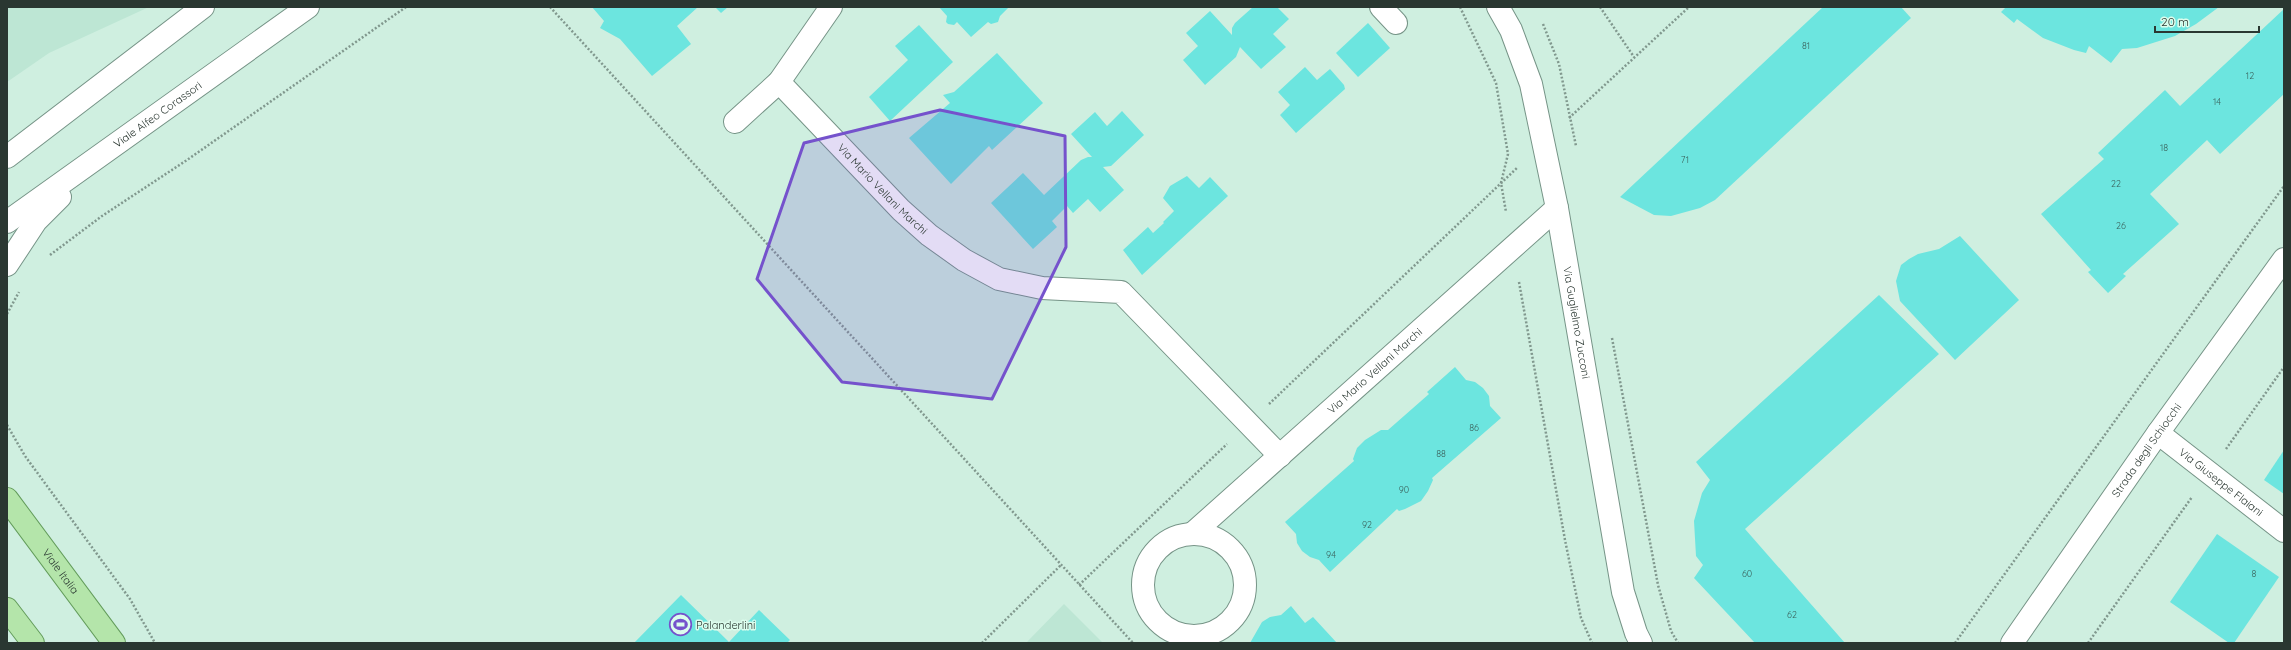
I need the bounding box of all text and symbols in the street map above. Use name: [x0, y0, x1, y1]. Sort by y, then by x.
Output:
scale bar: [2155, 8, 2259, 34]
text: 20 m: [2161, 14, 2189, 29]
house number: 81: [1802, 40, 1810, 51]
house number: 12: [2246, 70, 2254, 81]
street label: Viale Alfeo Corassori: [111, 78, 204, 151]
house number: 14: [2213, 96, 2221, 107]
street label: Via Mario Vellani Marchi: [835, 141, 931, 237]
house number: 18: [2160, 142, 2168, 153]
house number: 71: [1681, 154, 1689, 165]
house number: 22: [2111, 178, 2121, 189]
house number: 26: [2116, 220, 2126, 231]
street label: Via Guglielmo Zucconi: [1560, 266, 1593, 380]
street label: Via Mario Vellani Marchi: [1324, 325, 1425, 417]
street label: Strada degli Schiocchi: [2108, 400, 2184, 500]
house number: 86: [1469, 422, 1479, 433]
street label: Via Giuseppe Flaiani: [2176, 445, 2266, 519]
house number: 88: [1436, 448, 1446, 459]
house number: 90: [1399, 484, 1409, 495]
house number: 92: [1362, 519, 1372, 530]
street label: Viale Italia: [39, 546, 82, 597]
house number: 94: [1326, 549, 1336, 560]
house number: 60: [1742, 568, 1752, 579]
house number: 8: [2252, 568, 2257, 579]
house number: 62: [1787, 609, 1797, 620]
sports icon: Palanderlini: [668, 612, 694, 638]
place label: Palanderlini: [696, 618, 755, 632]

